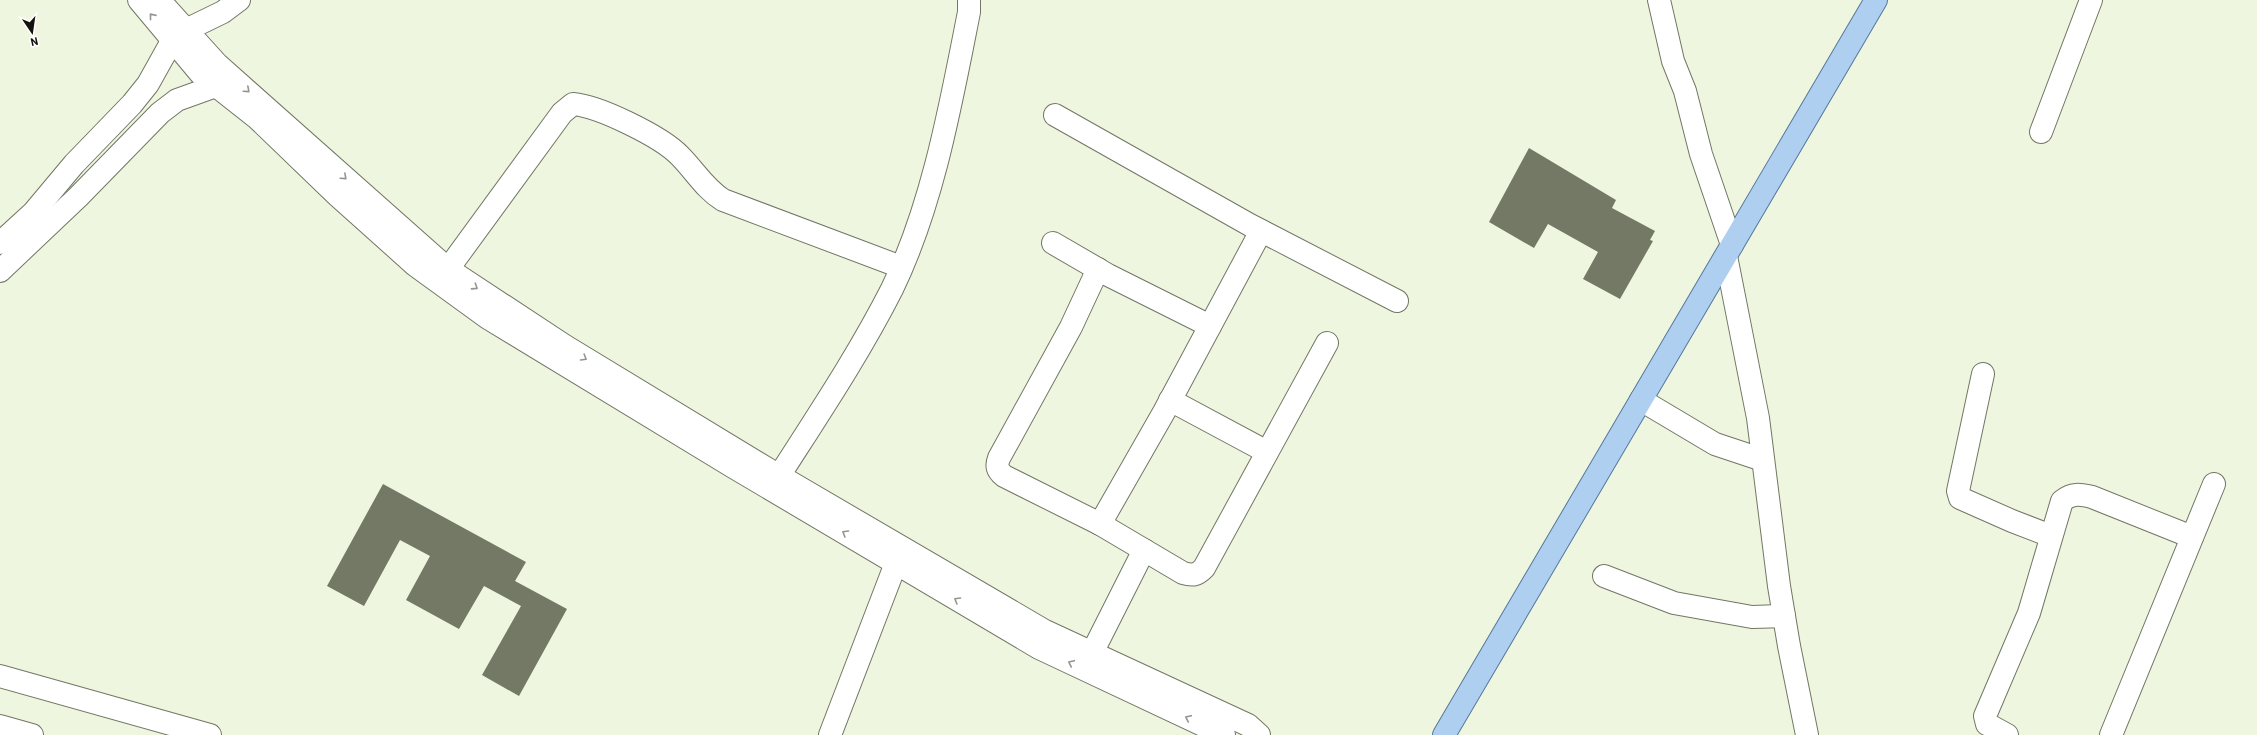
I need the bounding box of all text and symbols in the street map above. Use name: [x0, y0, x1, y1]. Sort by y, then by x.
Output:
north arrow: [12, 12, 52, 52]
one-way arrow: [150, 14, 157, 21]
text: N: [29, 35, 39, 49]
one-way arrow: [242, 85, 249, 92]
one-way arrow: [339, 172, 346, 179]
one-way arrow: [471, 282, 478, 290]
one-way arrow: [580, 353, 587, 360]
one-way arrow: [842, 531, 849, 538]
one-way arrow: [954, 597, 961, 604]
one-way arrow: [1067, 660, 1075, 668]
one-way arrow: [1185, 715, 1193, 723]

